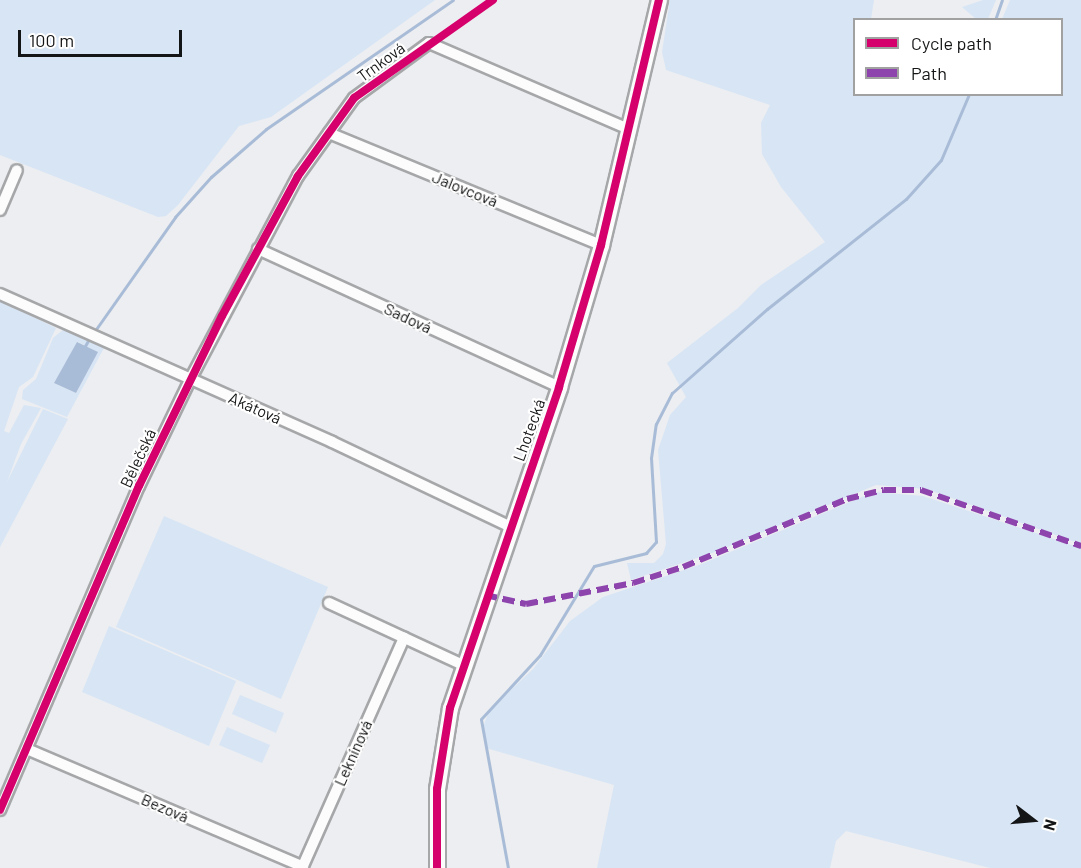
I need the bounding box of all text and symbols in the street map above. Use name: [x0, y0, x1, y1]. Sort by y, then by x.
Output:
scale bar: [21, 18, 184, 56]
legend: [853, 18, 1063, 96]
text: 100 m: [29, 29, 74, 51]
text: Cycle path: [911, 32, 992, 54]
street label: Trnková: [353, 38, 409, 86]
text: Path: [911, 62, 947, 84]
street label: Jalovcová: [429, 167, 501, 211]
street label: Sadová: [381, 299, 435, 337]
street label: Akátová: [226, 388, 284, 428]
street label: Lhotecká: [509, 396, 549, 464]
street label: Bělečská: [116, 425, 160, 491]
street label: Leknínová: [330, 717, 376, 789]
street label: Bezová: [138, 789, 192, 827]
north arrow: [1003, 790, 1063, 850]
text: N: [1040, 817, 1061, 833]

